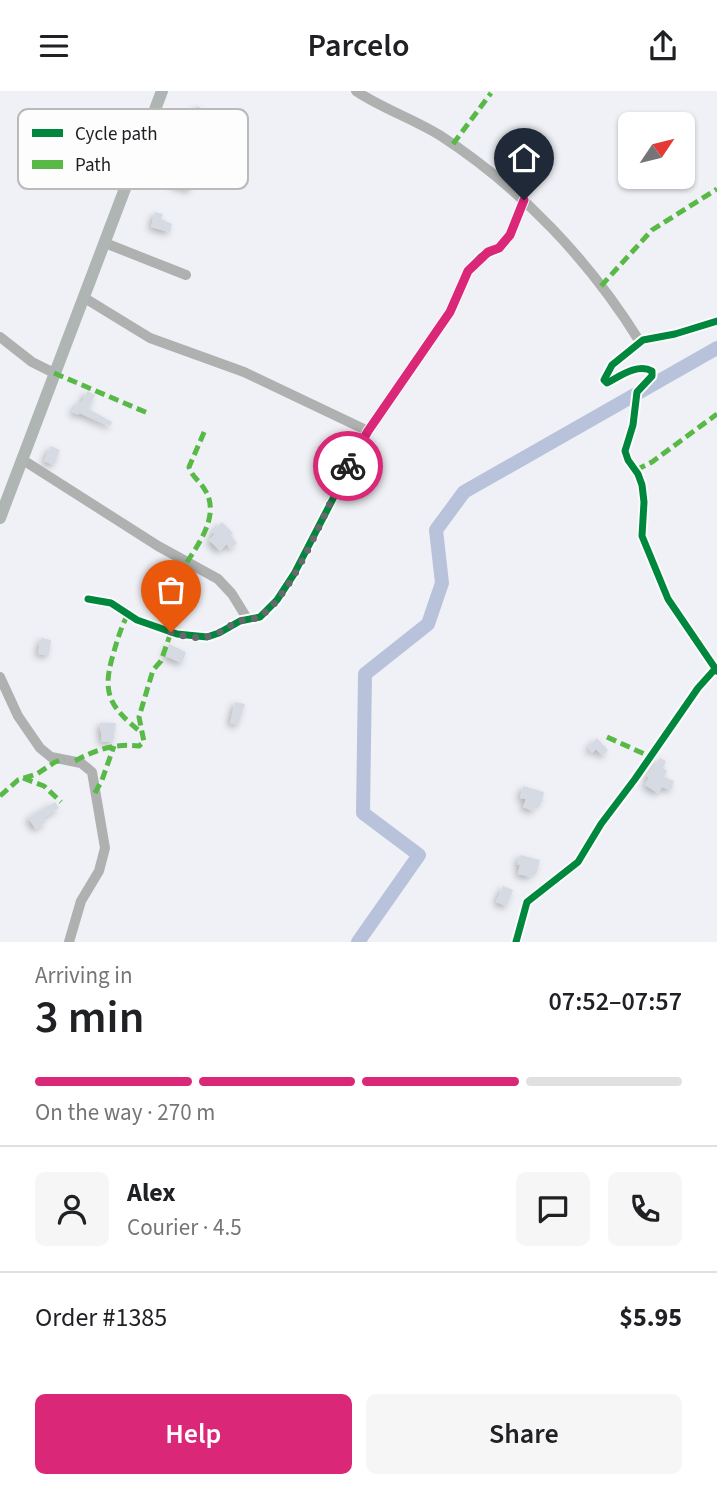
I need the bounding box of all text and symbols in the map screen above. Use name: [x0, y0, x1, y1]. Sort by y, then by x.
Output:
text: Parcelo: [307, 23, 410, 69]
icon: menu: [35, 27, 73, 65]
icon: share: [644, 27, 682, 65]
legend: [18, 109, 248, 189]
north arrow: [618, 112, 695, 189]
map controls: [618, 112, 695, 189]
text: Cycle path: [75, 121, 157, 148]
pin: [494, 128, 554, 200]
icon: home: [505, 139, 543, 177]
text: Path: [75, 152, 111, 179]
courier: [313, 431, 383, 501]
icon: bike: [329, 447, 367, 485]
pin: [141, 560, 201, 632]
icon: bag: [152, 571, 190, 609]
text: Arriving in: [35, 959, 133, 992]
text: 07:52–07:57: [549, 983, 682, 1020]
text: 3 min: [35, 985, 144, 1050]
text: On the way · 270 m: [35, 1096, 215, 1129]
button: person: [35, 1172, 109, 1246]
button: chat: [516, 1172, 590, 1246]
button: phone: [608, 1172, 682, 1246]
text: Alex: [127, 1174, 176, 1211]
text: Courier · 4.5: [127, 1211, 242, 1244]
text: Order #1385: [35, 1299, 167, 1336]
text: $5.95: [619, 1299, 682, 1336]
button: Help: [35, 1394, 352, 1474]
button: Share: [366, 1394, 682, 1474]

